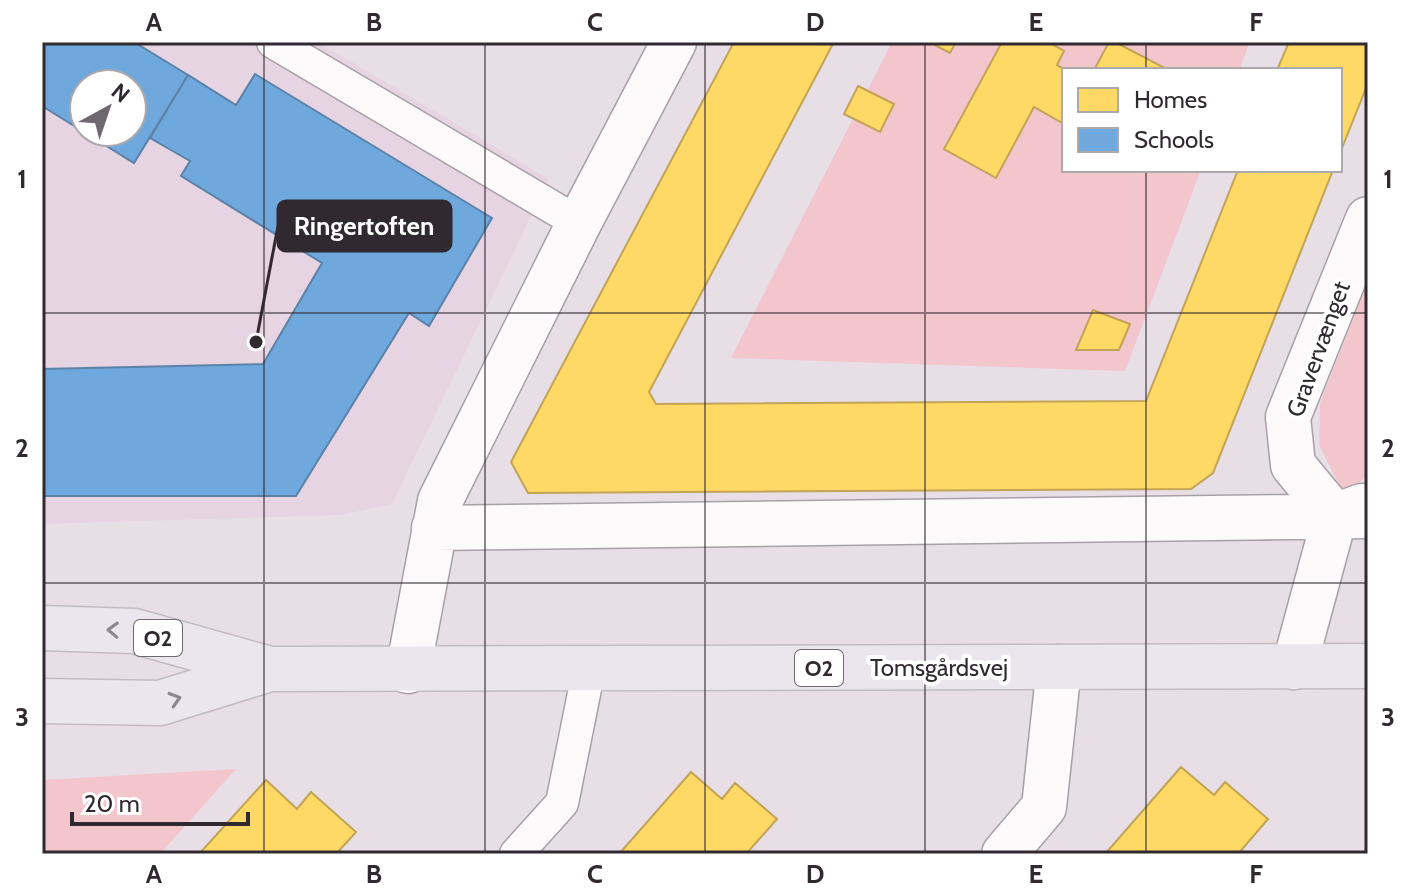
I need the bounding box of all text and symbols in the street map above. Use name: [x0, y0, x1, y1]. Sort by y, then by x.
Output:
text: A: [146, 6, 163, 38]
text: B: [366, 6, 382, 38]
text: C: [587, 6, 603, 38]
text: D: [806, 6, 824, 38]
text: E: [1029, 6, 1043, 38]
text: F: [1249, 6, 1263, 38]
north arrow: [68, 68, 148, 148]
legend: [1062, 68, 1342, 172]
text: N: [106, 78, 135, 108]
text: Homes: [1134, 85, 1207, 114]
text: Schools: [1134, 125, 1214, 154]
text: 1: [17, 163, 27, 195]
text: 1: [1383, 163, 1393, 195]
callout: Ringertoften: [278, 201, 451, 251]
text: Ringertoften: [294, 210, 434, 242]
street label: Gravervænget: [1280, 277, 1356, 421]
text: 2: [15, 432, 29, 464]
text: 2: [1381, 432, 1395, 464]
road number: O2: [134, 620, 182, 656]
one-way arrow: [106, 622, 119, 639]
road number: O2: [795, 650, 843, 686]
street label: Tomsgårdsvej: [870, 653, 1008, 682]
one-way arrow: [168, 692, 182, 708]
text: 3: [15, 701, 29, 733]
text: 3: [1381, 701, 1395, 733]
scale bar: [72, 776, 248, 826]
text: 20 m: [84, 789, 140, 818]
text: A: [146, 858, 163, 890]
text: B: [366, 858, 382, 890]
text: C: [587, 858, 603, 890]
text: D: [806, 858, 824, 890]
text: E: [1029, 858, 1043, 890]
text: F: [1249, 858, 1263, 890]

